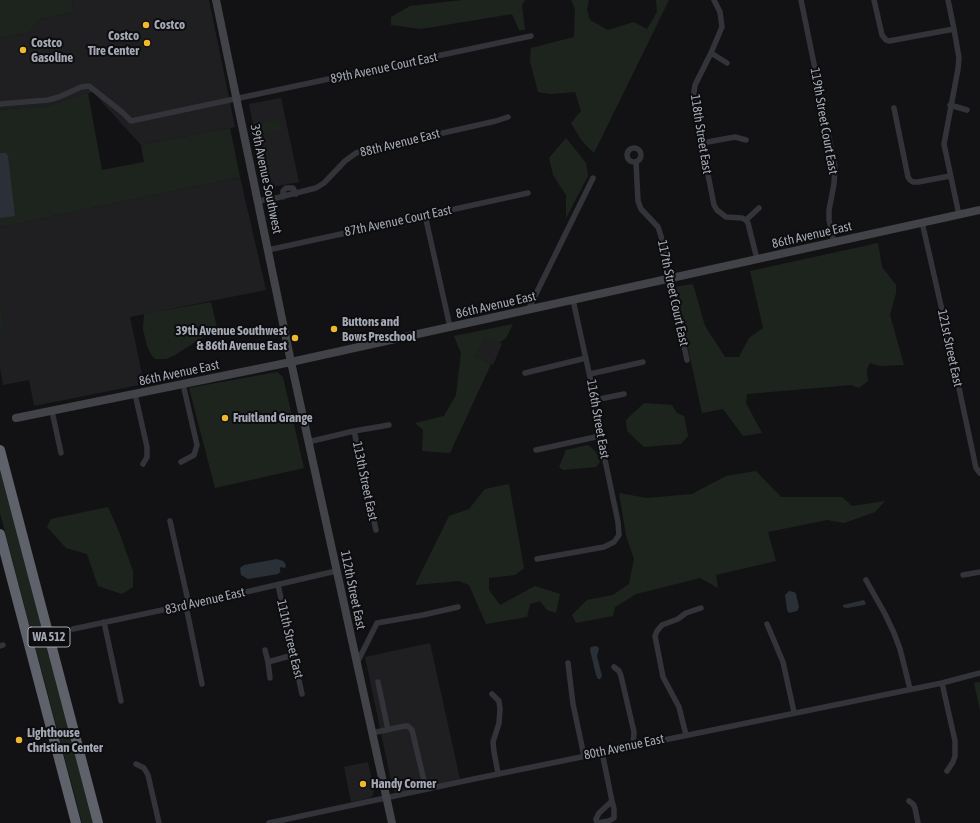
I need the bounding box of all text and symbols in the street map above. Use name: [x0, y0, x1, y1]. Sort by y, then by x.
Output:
place label: Costco: [154, 17, 185, 33]
marker: Costco: [141, 20, 151, 30]
place label: Costco Tire Center: [88, 28, 139, 59]
place label: Costco Gasoline: [31, 35, 73, 66]
marker: Costco Tire Center: [142, 38, 152, 48]
marker: Costco Gasoline: [18, 45, 28, 55]
street label: 89th Avenue Court East: [329, 49, 439, 87]
street label: 119th Street Court East: [807, 67, 841, 175]
street label: 118th Street East: [687, 93, 715, 175]
street label: 39th Avenue Southwest: [247, 123, 285, 235]
street label: 88th Avenue East: [358, 126, 442, 160]
street label: 87th Avenue Court East: [343, 202, 453, 240]
street label: 86th Avenue East: [770, 218, 854, 252]
street label: 117th Street Court East: [654, 239, 692, 347]
street label: 86th Avenue East: [454, 288, 538, 322]
street label: 121st Street East: [934, 308, 966, 388]
place label: Buttons and Bows Preschool: [342, 314, 416, 345]
place label: 39th Avenue Southwest & 86th Avenue East: [175, 323, 287, 354]
marker: Buttons and Bows Preschool: [329, 324, 339, 334]
marker: 39th Avenue Southwest & 86th Avenue East: [290, 333, 300, 343]
street label: 86th Avenue East: [137, 357, 221, 389]
street label: 116th Street East: [583, 378, 613, 460]
place label: Fruitland Grange: [233, 410, 313, 426]
marker: Fruitland Grange: [220, 413, 230, 423]
street label: 113th Street East: [349, 440, 381, 522]
street label: 112th Street East: [337, 549, 369, 631]
street label: 83rd Avenue East: [163, 584, 247, 618]
street label: 111th Street East: [273, 598, 307, 680]
road number: WA 512: [28, 627, 70, 647]
place label: Lighthouse Christian Center: [27, 725, 103, 756]
street label: 80th Avenue East: [582, 731, 666, 763]
marker: Lighthouse Christian Center: [14, 735, 24, 745]
place label: Handy Corner: [371, 776, 436, 792]
marker: Handy Corner: [358, 779, 368, 789]

